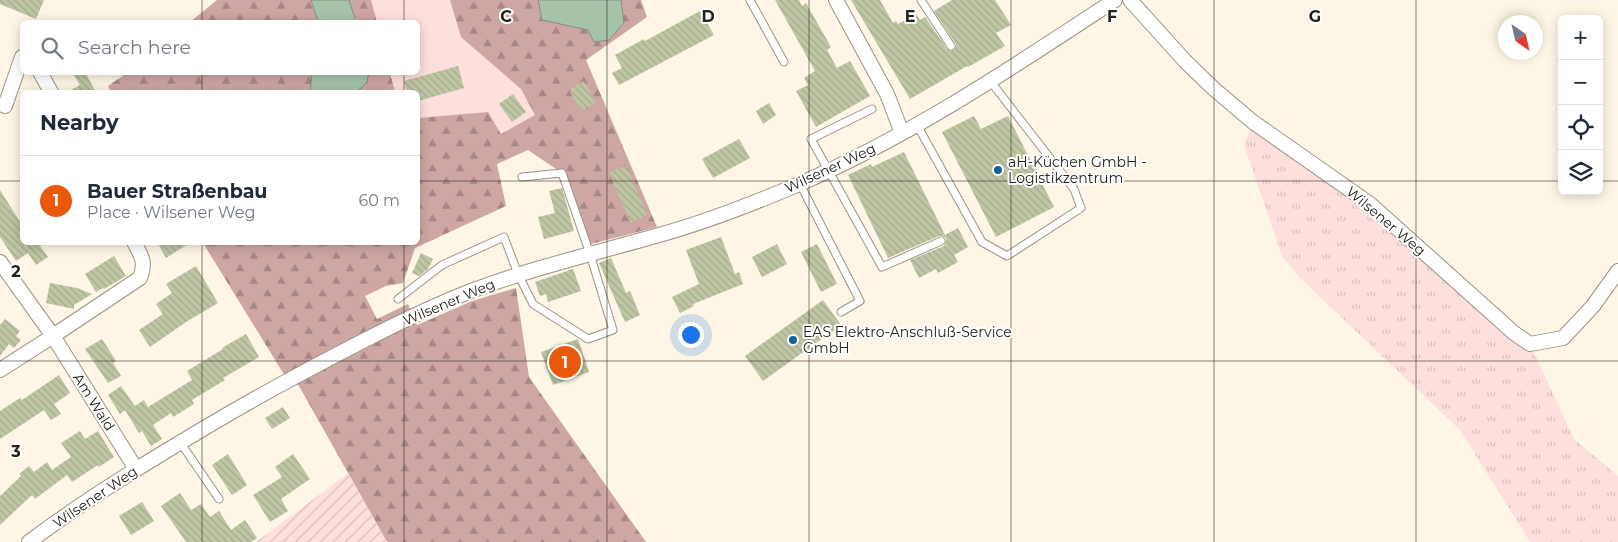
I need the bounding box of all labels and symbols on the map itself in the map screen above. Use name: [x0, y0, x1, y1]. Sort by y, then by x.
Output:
text: C: [500, 7, 512, 26]
text: D: [701, 7, 715, 26]
text: E: [905, 7, 915, 26]
text: F: [1107, 7, 1117, 26]
text: G: [1309, 7, 1321, 26]
north arrow: [1498, 15, 1543, 60]
street label: Wilsener Weg: [782, 139, 878, 197]
place label: aH-Küchen GmbH - Logistikzentrum: [1008, 153, 1146, 187]
marker: aH-Küchen GmbH - Logistikzentrum: [992, 164, 1004, 176]
street label: Wilsener Weg: [1343, 183, 1429, 259]
text: 2: [11, 262, 21, 281]
street label: Wilsener Weg: [400, 275, 498, 329]
your location: [678, 322, 704, 348]
place label: EAS Elektro-Anschluß-Service GmbH: [803, 323, 1012, 357]
marker: EAS Elektro-Anschluß-Service GmbH: [787, 334, 799, 346]
pin: 1: [549, 343, 581, 381]
street label: Am Wald: [69, 370, 119, 434]
text: 3: [10, 442, 21, 461]
street label: Wilsener Weg: [49, 462, 141, 532]

